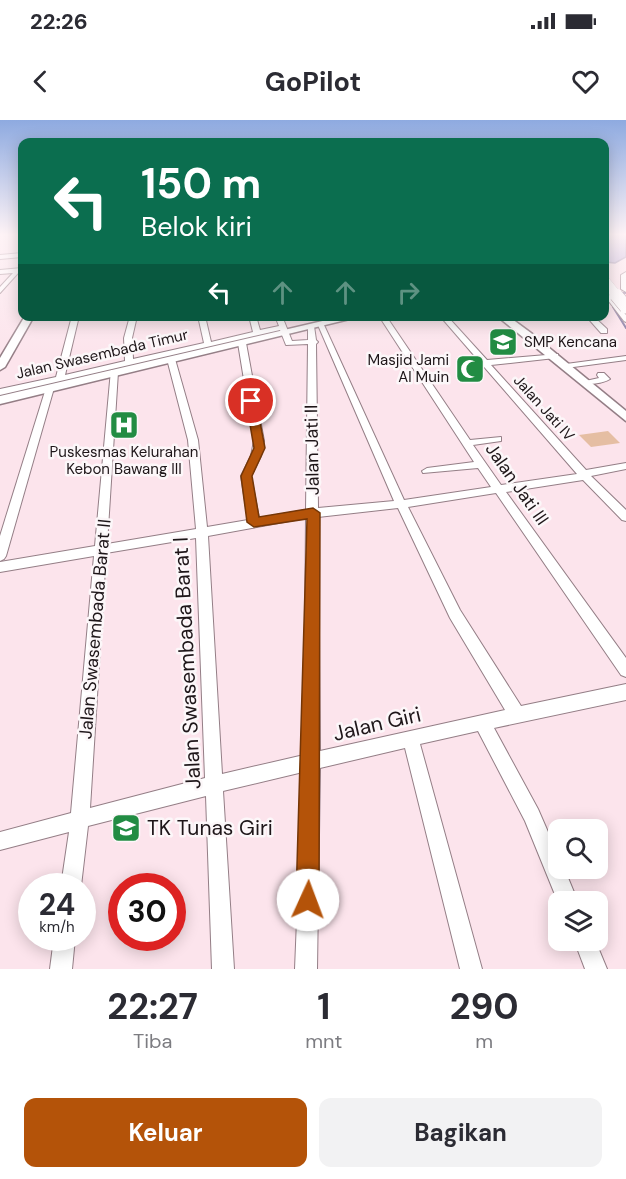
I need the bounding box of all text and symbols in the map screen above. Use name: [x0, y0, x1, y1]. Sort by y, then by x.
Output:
text: 22:26: [30, 7, 88, 36]
text: GoPilot: [265, 64, 361, 99]
icon: back: [24, 65, 57, 98]
icon: heart: [569, 65, 602, 98]
text: 150 m: [141, 156, 261, 211]
icon: left: [42, 162, 120, 240]
text: Belok kiri: [141, 209, 252, 244]
icon: left: [203, 276, 236, 309]
icon: ahead: [266, 276, 299, 309]
icon: ahead: [329, 276, 362, 309]
icon: right: [392, 276, 425, 309]
street label: Jalan Swasembada Timur: [14, 324, 190, 384]
school or university icon: SMP Kencana: [487, 326, 519, 358]
place label: SMP Kencana: [524, 332, 617, 352]
place label: Masjid Jami Al Muin: [367, 350, 449, 387]
mosque icon: Masjid Jami Al Muin: [454, 353, 486, 385]
street label: Jalan Jati IV: [509, 371, 579, 445]
pin: [225, 375, 276, 426]
icon: arrive: [234, 384, 267, 417]
street label: Jalan Jati II: [299, 404, 325, 496]
hospital icon: Puskesmas Kelurahan Kebon Bawang III: [108, 409, 140, 441]
street label: Jalan Jati III: [480, 438, 554, 530]
place label: Puskesmas Kelurahan Kebon Bawang III: [50, 442, 198, 479]
street label: Jalan Swasembada Barat II: [73, 518, 117, 740]
street label: Jalan Swasembada Barat I: [166, 536, 208, 790]
street label: Jalan Giri: [330, 700, 424, 748]
school or university icon: TK Tunas Giri: [110, 812, 142, 844]
place label: TK Tunas Giri: [147, 814, 273, 842]
map controls: [548, 819, 608, 951]
button: search: [548, 819, 608, 879]
position arrow: [276, 868, 340, 932]
speed limit sign: 30: [108, 873, 186, 951]
text: 24: [39, 885, 75, 924]
button: layers: [548, 891, 608, 951]
text: km/h: [39, 917, 75, 937]
text: 22:27: [107, 983, 198, 1030]
text: 1: [317, 983, 330, 1030]
text: 290: [450, 983, 519, 1030]
text: Tiba: [133, 1028, 172, 1054]
text: mnt: [305, 1028, 342, 1054]
text: m: [475, 1028, 493, 1054]
button: Keluar: [24, 1098, 307, 1167]
button: Bagikan: [319, 1098, 602, 1167]

